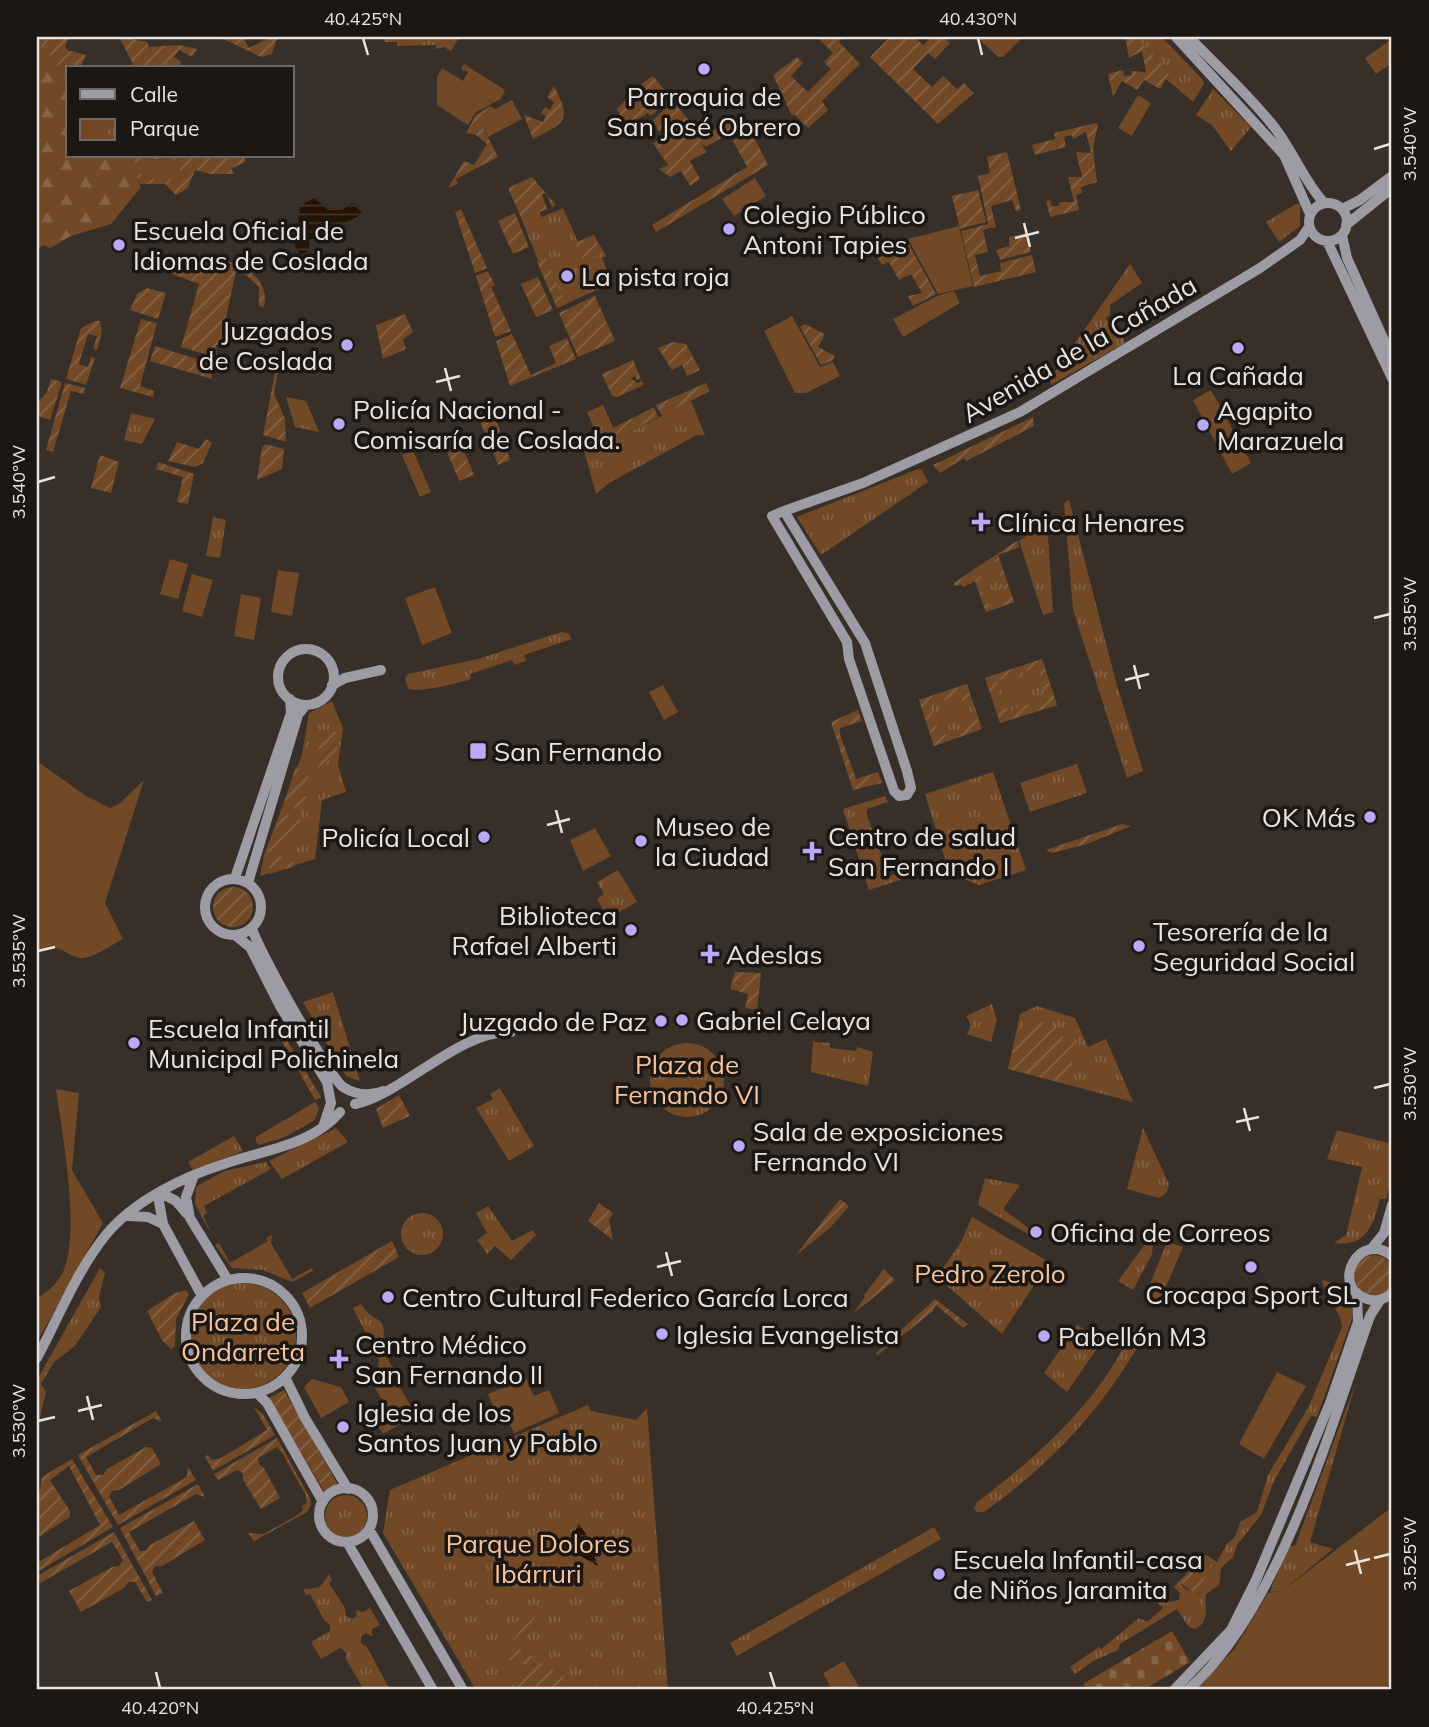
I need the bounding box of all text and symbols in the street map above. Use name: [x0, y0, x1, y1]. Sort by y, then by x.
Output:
text: 40.425°N: [324, 7, 402, 30]
text: 40.430°N: [939, 7, 1017, 30]
marker: Parroquia de San José Obrero: [696, 61, 712, 77]
legend: [66, 66, 294, 158]
place label: Parroquia de San José Obrero: [607, 80, 801, 143]
text: Calle: [130, 81, 178, 107]
text: 3.540°W: [1398, 107, 1421, 181]
text: Parque: [130, 115, 199, 141]
place label: Colegio Público Antoni Tapies: [743, 198, 926, 261]
place label: Escuela Oficial de Idiomas de Coslada: [133, 214, 369, 277]
marker: Colegio Público Antoni Tapies: [721, 221, 737, 237]
marker: Escuela Oficial de Idiomas de Coslada: [111, 237, 127, 253]
place label: La pista roja: [581, 260, 730, 293]
marker: La pista roja: [559, 268, 575, 284]
street label: Avenida de la Cañada: [956, 268, 1202, 430]
place label: Juzgados de Coslada: [199, 314, 333, 377]
marker: Juzgados de Coslada: [339, 337, 355, 353]
marker: La Cañada: [1230, 340, 1246, 356]
place label: La Cañada: [1172, 359, 1304, 392]
place label: Policía Nacional - Comisaría de Coslada.: [353, 393, 620, 456]
place label: Agapito Marazuela: [1217, 394, 1344, 457]
marker: Policía Nacional - Comisaría de Coslada.: [331, 416, 347, 432]
marker: Agapito Marazuela: [1195, 417, 1211, 433]
text: 3.540°W: [7, 445, 30, 519]
place label: Clínica Henares: [997, 506, 1185, 539]
marker: Clínica Henares: [971, 512, 991, 532]
text: 3.535°W: [1398, 577, 1421, 651]
place label: San Fernando: [494, 735, 662, 768]
marker: San Fernando: [468, 741, 488, 761]
place label: OK Más: [1262, 801, 1356, 834]
marker: OK Más: [1362, 809, 1378, 825]
place label: Museo de la Ciudad: [655, 810, 771, 873]
place label: Centro de salud San Fernando I: [828, 820, 1016, 883]
place label: Policía Local: [322, 821, 470, 854]
marker: Policía Local: [476, 829, 492, 845]
marker: Museo de la Ciudad: [633, 833, 649, 849]
marker: Centro de salud San Fernando I: [802, 841, 822, 861]
place label: Biblioteca Rafael Alberti: [452, 899, 617, 962]
text: 3.535°W: [7, 914, 30, 988]
place label: Tesorería de la Seguridad Social: [1153, 915, 1355, 978]
marker: Biblioteca Rafael Alberti: [623, 922, 639, 938]
place label: Adeslas: [726, 938, 822, 971]
marker: Tesorería de la Seguridad Social: [1131, 938, 1147, 954]
marker: Adeslas: [700, 944, 720, 964]
place label: Gabriel Celaya: [696, 1004, 871, 1037]
place label: Juzgado de Paz: [460, 1005, 647, 1038]
place label: Escuela Infantil Municipal Polichinela: [148, 1012, 399, 1075]
marker: Gabriel Celaya: [674, 1012, 690, 1028]
marker: Juzgado de Paz: [653, 1013, 669, 1029]
marker: Escuela Infantil Municipal Polichinela: [126, 1035, 142, 1051]
text: 3.530°W: [1398, 1047, 1421, 1121]
park label: Plaza de Fernando VI: [614, 1048, 760, 1111]
place label: Sala de exposiciones Fernando VI: [753, 1115, 1004, 1178]
marker: Sala de exposiciones Fernando VI: [731, 1138, 747, 1154]
place label: Oficina de Correos: [1050, 1216, 1271, 1249]
marker: Oficina de Correos: [1028, 1224, 1044, 1240]
park label: Pedro Zerolo: [914, 1257, 1066, 1290]
marker: Crocapa Sport SL: [1243, 1259, 1259, 1275]
place label: Crocapa Sport SL: [1145, 1278, 1357, 1311]
place label: Centro Cultural Federico García Lorca: [402, 1281, 849, 1314]
marker: Centro Cultural Federico García Lorca: [380, 1289, 396, 1305]
park label: Plaza de Ondarreta: [181, 1305, 305, 1368]
place label: Iglesia Evangelista: [676, 1318, 899, 1351]
place label: Pabellón M3: [1058, 1320, 1207, 1353]
marker: Iglesia Evangelista: [654, 1326, 670, 1342]
place label: Centro Médico San Fernando II: [355, 1328, 543, 1391]
marker: Pabellón M3: [1036, 1328, 1052, 1344]
marker: Centro Médico San Fernando II: [329, 1349, 349, 1369]
text: 3.530°W: [7, 1384, 30, 1458]
place label: Iglesia de los Santos Juan y Pablo: [357, 1396, 598, 1459]
marker: Iglesia de los Santos Juan y Pablo: [335, 1419, 351, 1435]
text: 3.525°W: [1398, 1517, 1421, 1591]
park label: Parque Dolores Ibárruri: [446, 1527, 630, 1590]
place label: Escuela Infantil-casa de Niños Jaramita: [953, 1543, 1203, 1606]
marker: Escuela Infantil-casa de Niños Jaramita: [931, 1566, 947, 1582]
text: 40.420°N: [121, 1696, 199, 1719]
text: 40.425°N: [736, 1696, 814, 1719]

